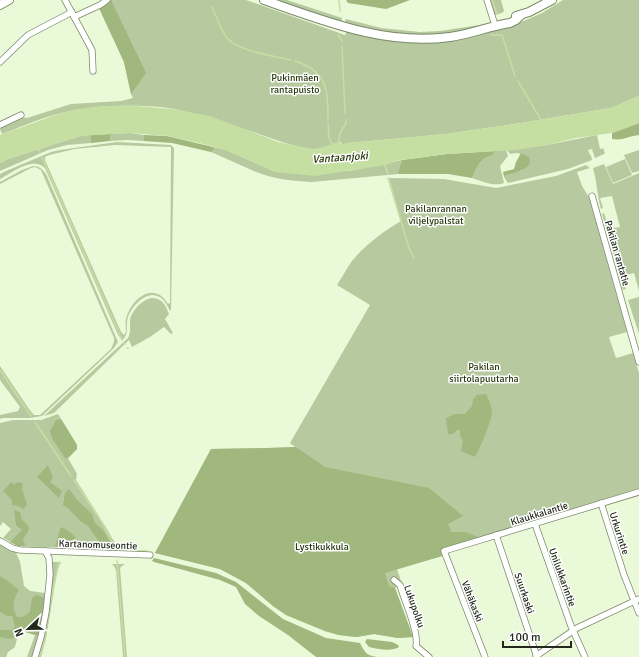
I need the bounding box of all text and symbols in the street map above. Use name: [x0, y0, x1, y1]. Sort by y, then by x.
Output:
park label: Pukinmäen rantapuisto: [270, 72, 320, 96]
water label: Vantaanjoki: [312, 149, 369, 166]
park label: Pakilanrannan viljelypalstat: [405, 203, 467, 227]
street label: Pakilan rantatie: [602, 219, 632, 287]
park label: Pakilan siirtolapuutarha: [449, 361, 519, 385]
street label: Klaukkalantie: [509, 500, 569, 528]
street label: Urkurintie: [607, 511, 632, 556]
street label: Kartanomuseontie: [58, 538, 138, 552]
park label: Lystikukkula: [295, 541, 349, 553]
street label: Unilukkarintie: [546, 546, 578, 608]
street label: Suurkaski: [511, 571, 537, 615]
street label: Vähäkaski: [459, 579, 485, 624]
street label: Lukupolku: [401, 583, 427, 629]
north arrow: [8, 609, 48, 649]
scale bar: [503, 623, 571, 649]
text: N: [12, 627, 27, 639]
text: 100 m: [509, 630, 541, 645]

